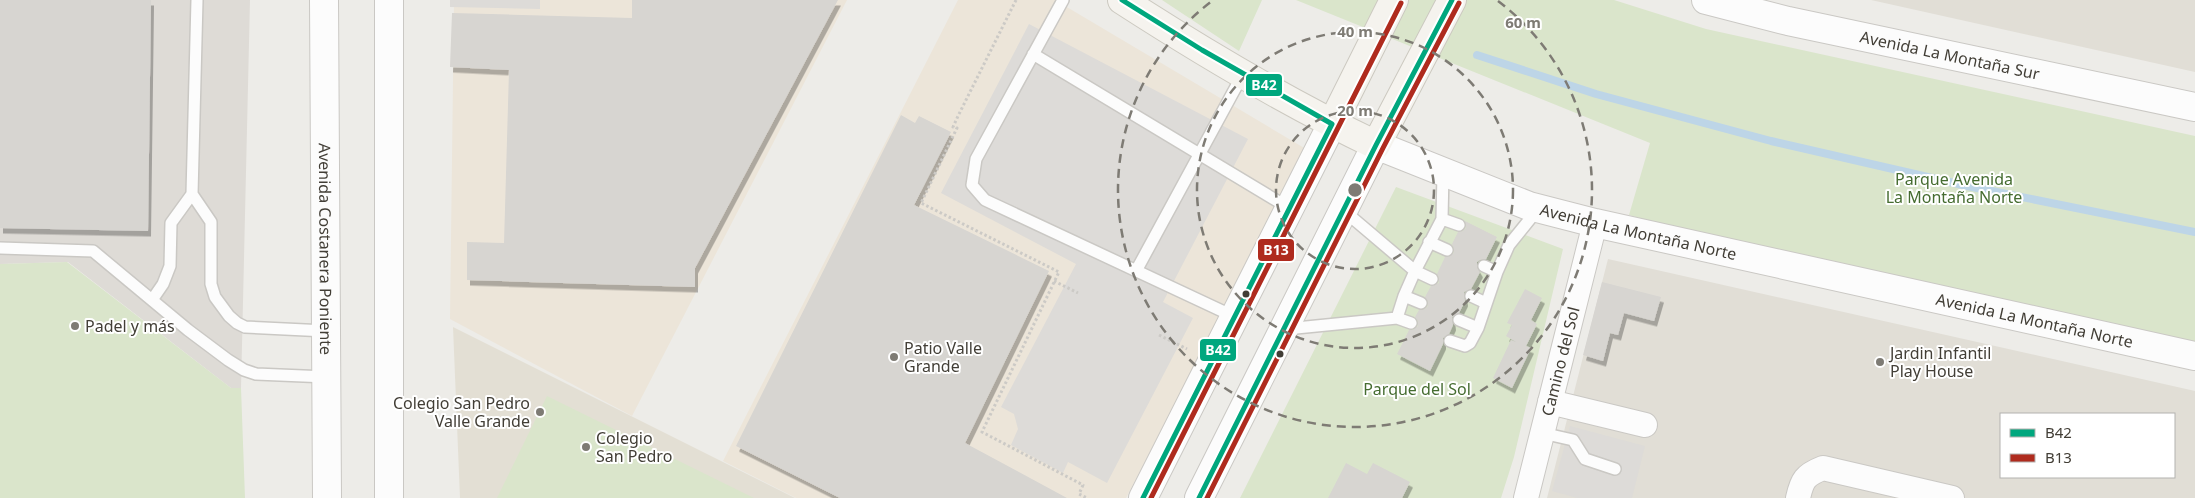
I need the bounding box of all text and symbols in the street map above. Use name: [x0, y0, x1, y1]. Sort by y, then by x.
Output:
text: 60 m: [1505, 12, 1541, 32]
text: 40 m: [1337, 21, 1373, 41]
street label: Avenida La Montaña Sur: [1858, 25, 2042, 85]
line badge: B42: [1245, 73, 1283, 97]
text: B42: [1251, 75, 1277, 94]
text: 20 m: [1337, 100, 1373, 120]
street label: Avenida Costanera Poniente: [314, 143, 337, 355]
park label: Parque Avenida La Montaña Norte: [1886, 168, 2022, 208]
centre of rings: [1346, 181, 1364, 199]
street label: Avenida La Montaña Norte: [1538, 198, 1739, 265]
line badge: B13: [1257, 238, 1295, 262]
text: B13: [1263, 240, 1289, 259]
street label: Avenida La Montaña Norte: [1934, 288, 2135, 353]
unlabelled marker: [1241, 289, 1251, 299]
street label: Camino del Sol: [1536, 304, 1585, 418]
place label: Padel y más: [85, 315, 175, 337]
marker: Padel y más: [69, 320, 81, 332]
place label: Patio Valle Grande: [904, 337, 982, 377]
line badge: B42: [1199, 338, 1237, 362]
text: B42: [1205, 340, 1231, 359]
place label: Jardin Infantil Play House: [1888, 342, 1991, 382]
unlabelled marker: [1275, 349, 1285, 359]
marker: Patio Valle Grande: [888, 351, 900, 363]
marker: Jardin Infantil Play House: [1874, 356, 1886, 368]
park label: Parque del Sol: [1363, 378, 1471, 400]
place label: Colegio San Pedro Valle Grande: [393, 392, 530, 432]
marker: Colegio San Pedro Valle Grande: [534, 406, 546, 418]
legend: [2000, 413, 2175, 478]
text: B42: [2045, 422, 2072, 442]
place label: Colegio San Pedro: [596, 427, 672, 467]
marker: Colegio San Pedro: [580, 441, 592, 453]
text: B13: [2045, 447, 2072, 467]

